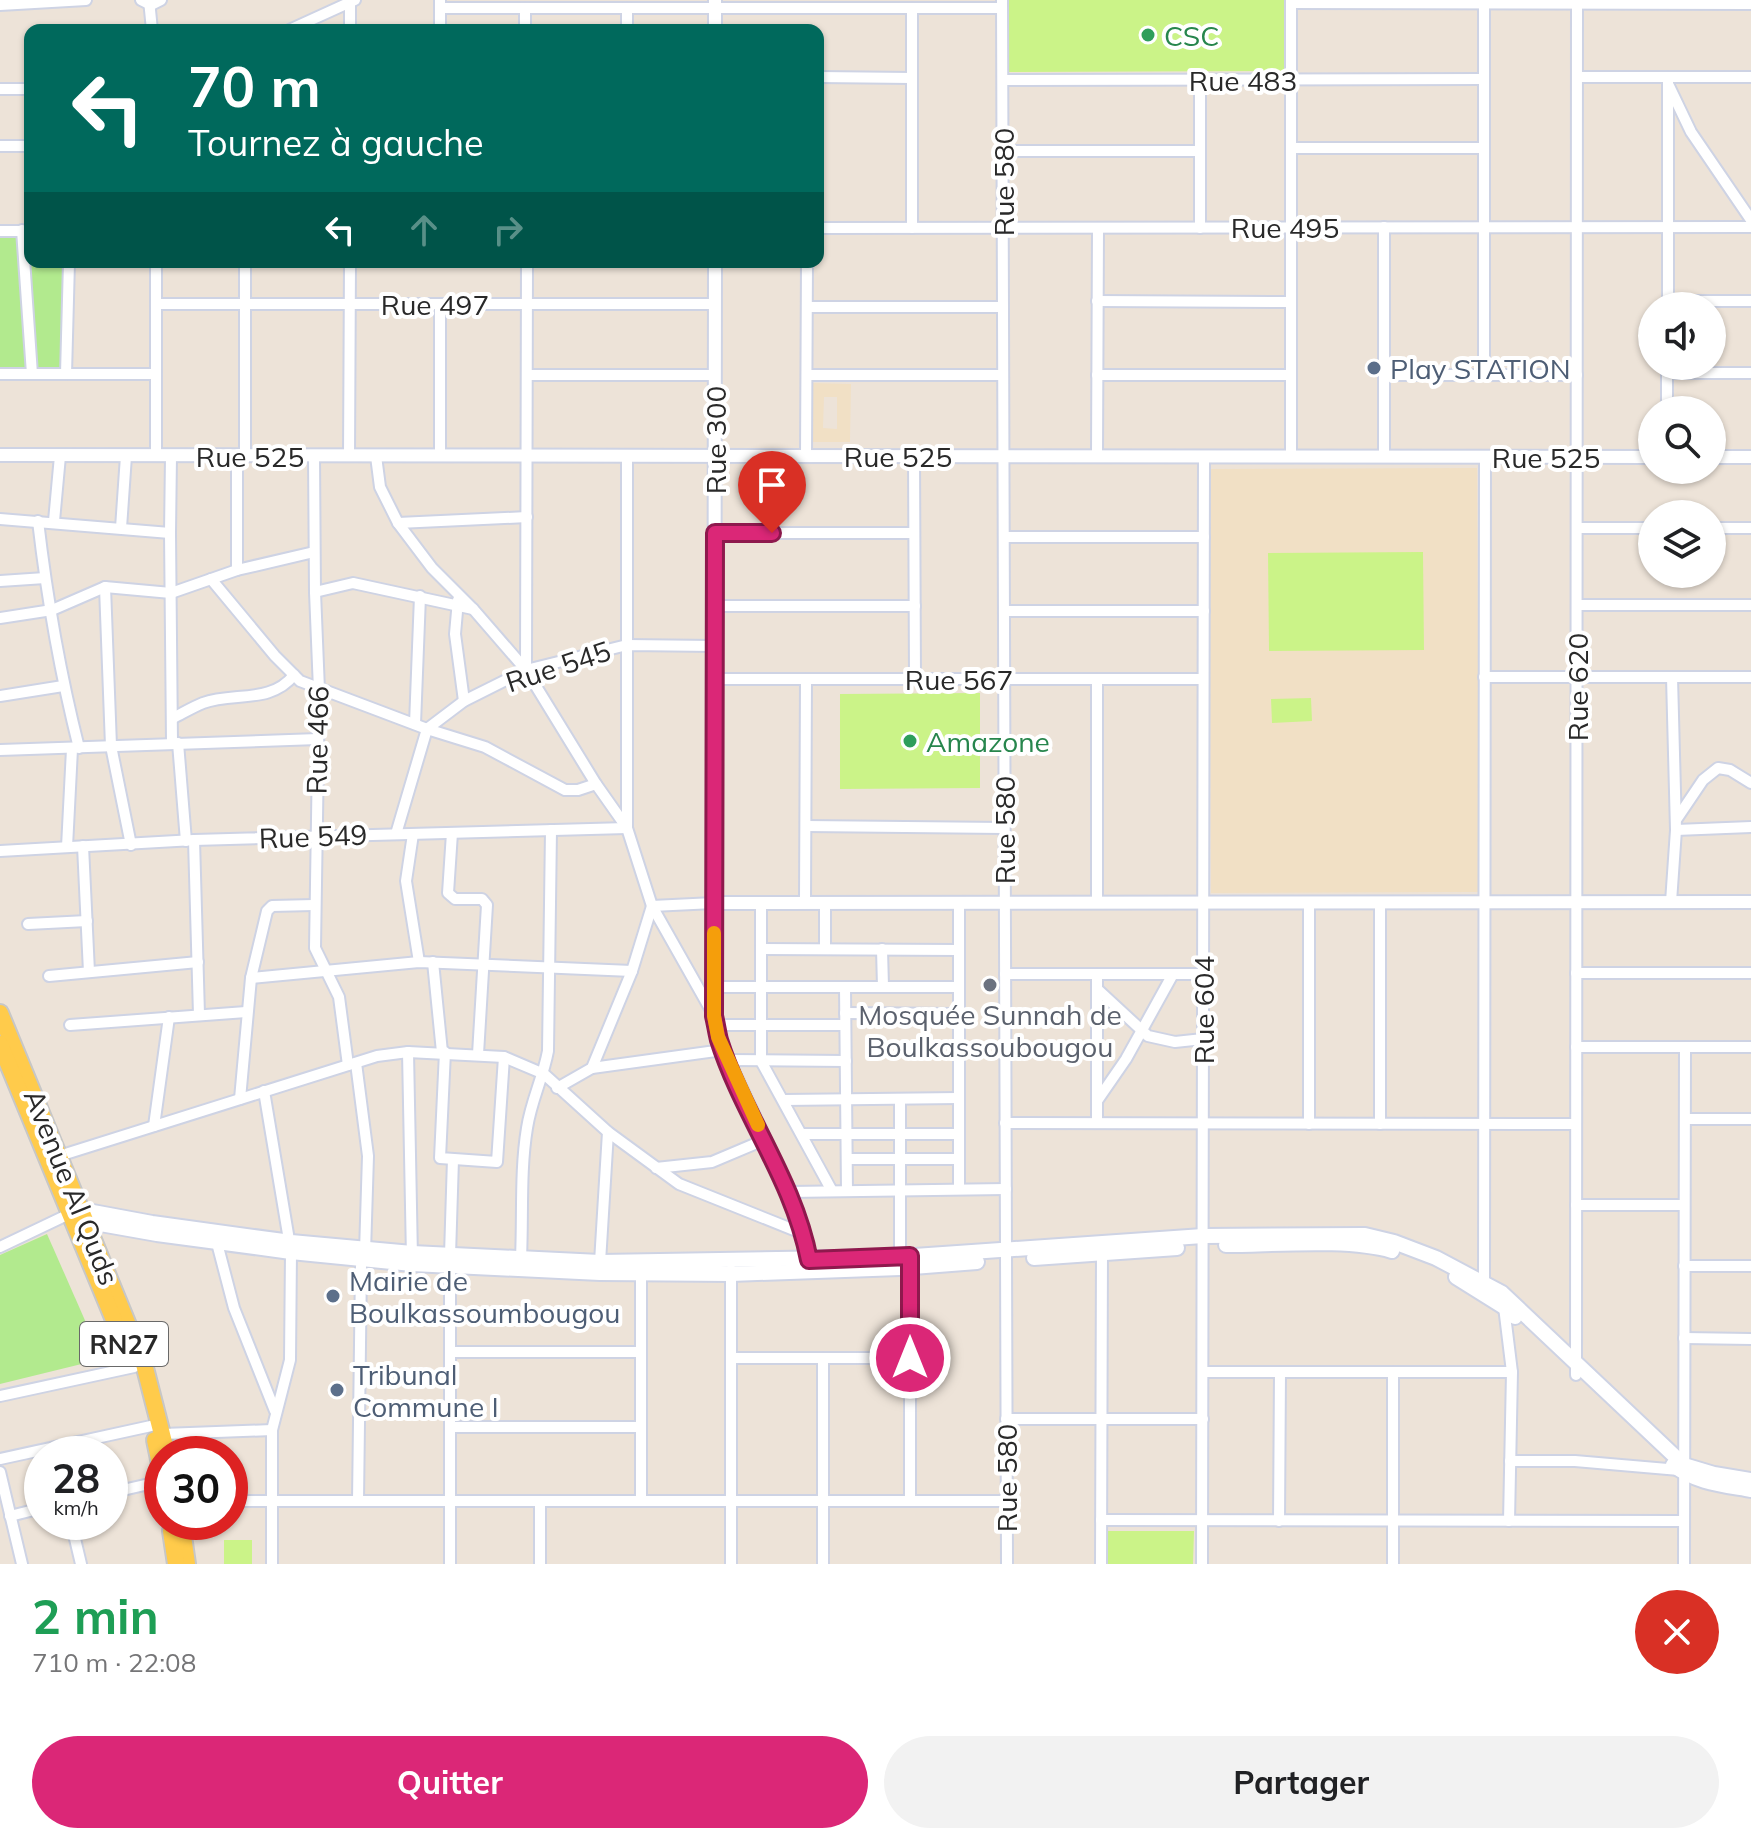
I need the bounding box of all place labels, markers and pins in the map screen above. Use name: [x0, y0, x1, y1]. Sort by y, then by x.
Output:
place label: CSC: [1164, 18, 1219, 53]
marker: CSC: [1139, 26, 1157, 44]
place label: Play STATION: [1390, 351, 1571, 386]
marker: Play STATION: [1365, 359, 1383, 377]
pin: [738, 451, 806, 533]
place label: Amazone: [926, 724, 1050, 759]
marker: Amazone: [901, 732, 919, 750]
marker: Mosquée Sunnah de Boulkassoubougou: [981, 976, 999, 994]
place label: Mosquée Sunnah de Boulkassoubougou: [858, 997, 1122, 1064]
place label: Mairie de Boulkassoumbougou: [349, 1263, 620, 1330]
marker: Mairie de Boulkassoumbougou: [324, 1287, 342, 1305]
place label: Tribunal Commune I: [353, 1357, 499, 1424]
marker: Tribunal Commune I: [328, 1381, 346, 1399]

